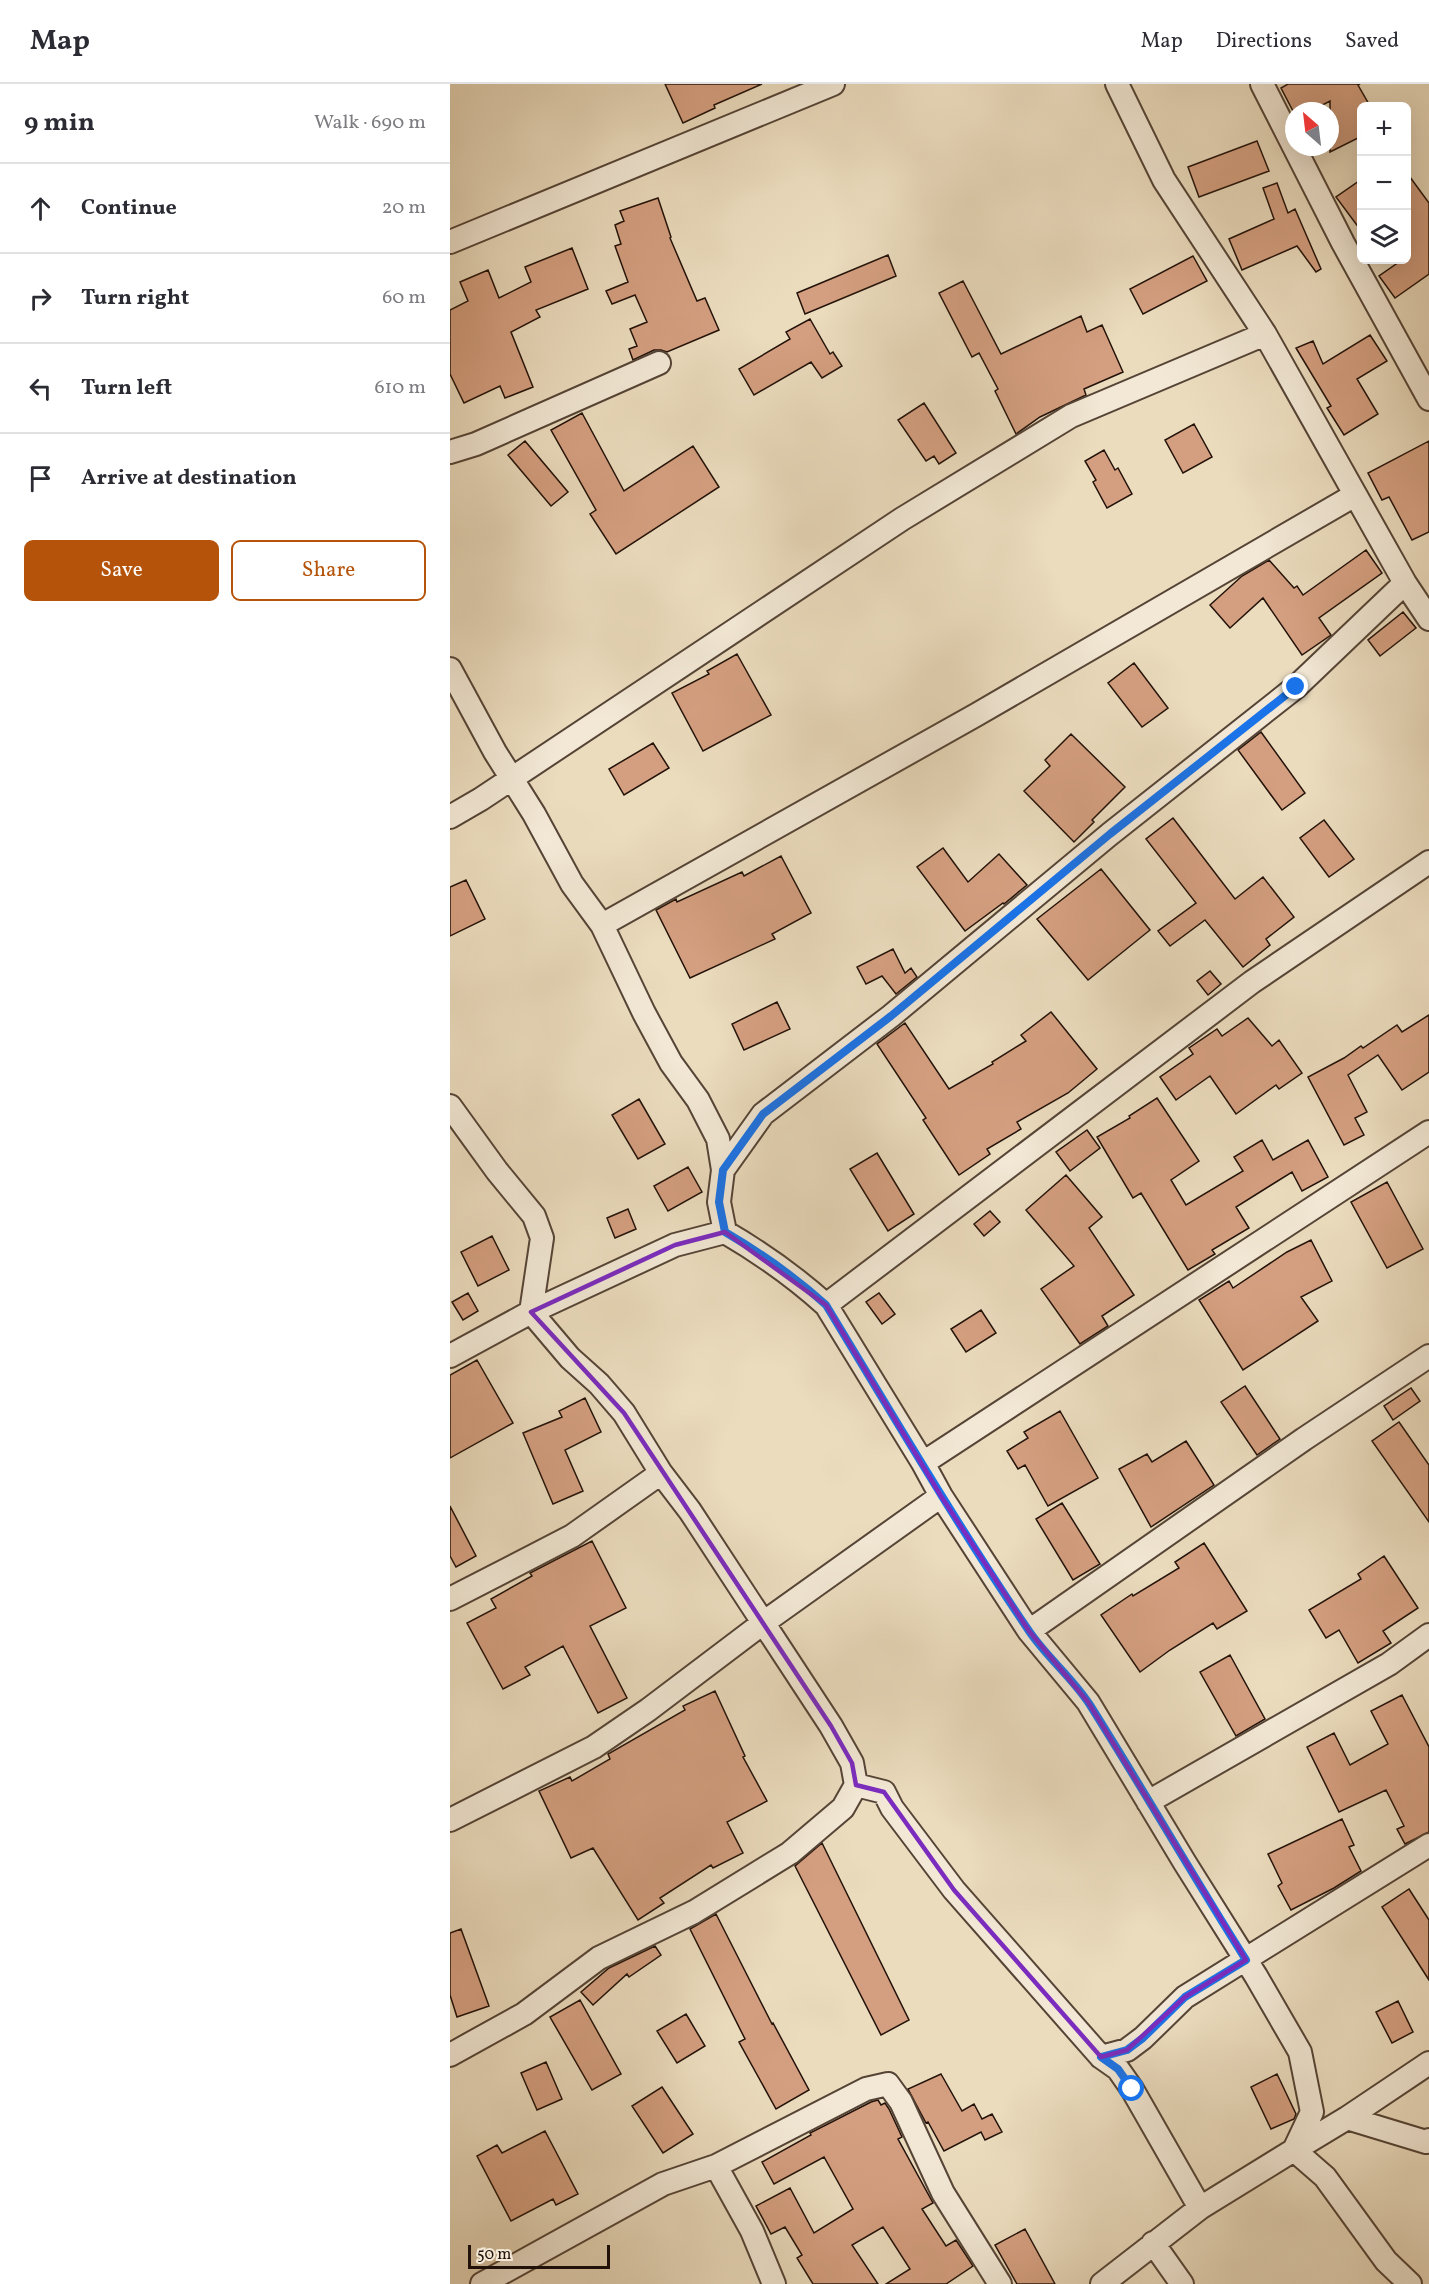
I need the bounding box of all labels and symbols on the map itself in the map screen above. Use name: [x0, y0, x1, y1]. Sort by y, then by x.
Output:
north arrow: [1285, 102, 1339, 156]
route end: [1282, 673, 1308, 699]
route start: [1118, 2075, 1144, 2101]
scale bar: [468, 2242, 610, 2270]

